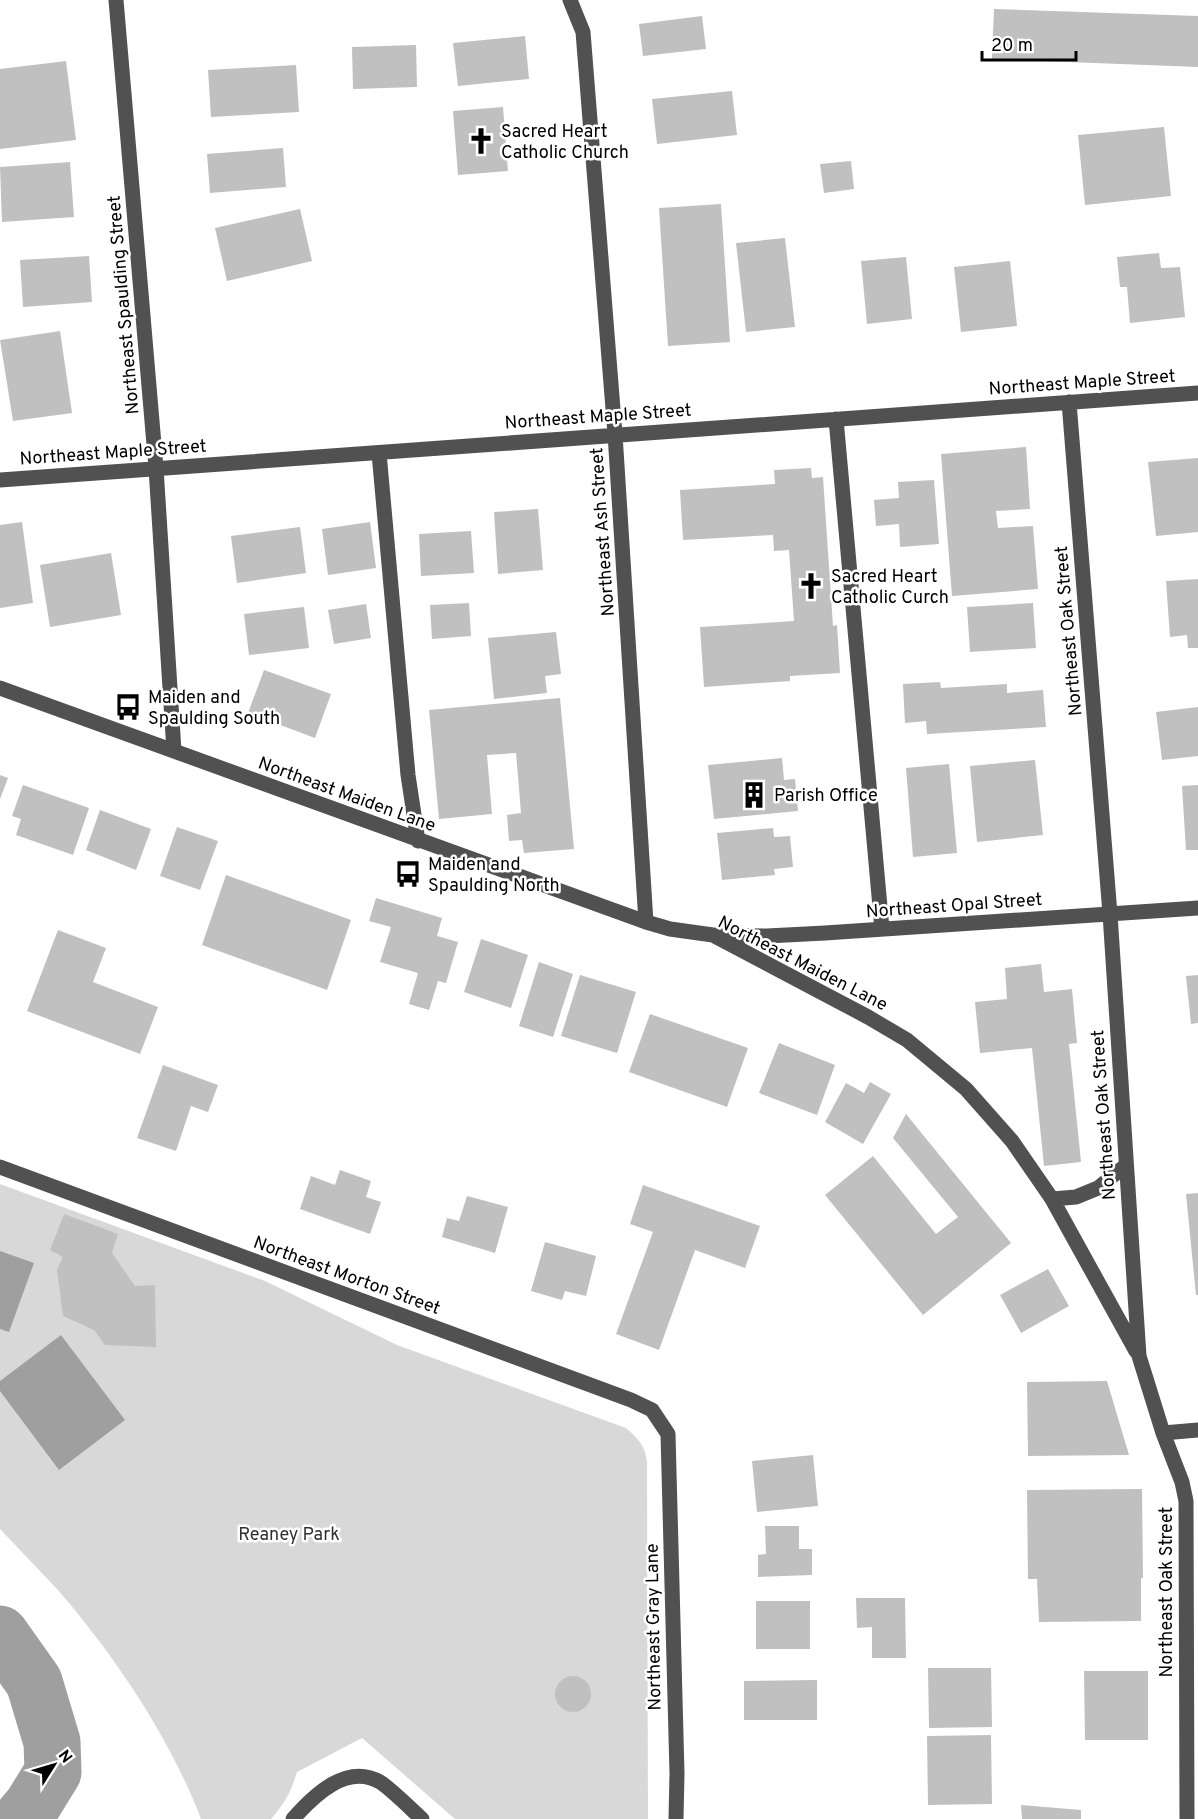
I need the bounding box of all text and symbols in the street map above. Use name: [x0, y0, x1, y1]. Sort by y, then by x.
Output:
scale bar: [982, 24, 1076, 62]
text: 20 m: [991, 35, 1033, 58]
place label: Sacred Heart Catholic Church: [501, 121, 629, 165]
church icon: Sacred Heart Catholic Church: [466, 126, 496, 156]
street label: Northeast Spaulding Street: [103, 194, 146, 415]
street label: Northeast Maple Street: [988, 365, 1176, 401]
street label: Northeast Maple Street: [504, 399, 692, 435]
street label: Northeast Maple Street: [19, 435, 207, 471]
street label: Northeast Ash Street: [586, 447, 621, 617]
street label: Northeast Oak Street: [1051, 545, 1088, 717]
place label: Sacred Heart Catholic Curch: [831, 566, 949, 610]
church icon: Sacred Heart Catholic Curch: [796, 571, 826, 601]
place label: Maiden and Spaulding South: [148, 687, 280, 731]
bus stop icon: Maiden and Spaulding South: [113, 692, 143, 722]
street label: Northeast Maiden Lane: [255, 753, 438, 838]
building icon: Parish Office: [739, 780, 769, 810]
place label: Parish Office: [774, 785, 878, 808]
place label: Maiden and Spaulding North: [428, 854, 560, 898]
bus stop icon: Maiden and Spaulding North: [393, 859, 423, 889]
street label: Northeast Opal Street: [865, 889, 1043, 924]
street label: Northeast Maiden Lane: [714, 912, 891, 1017]
street label: Northeast Oak Street: [1087, 1029, 1122, 1201]
street label: Northeast Morton Street: [250, 1232, 443, 1321]
street label: Northeast Oak Street: [1156, 1507, 1179, 1677]
park label: Reaney Park: [238, 1524, 340, 1547]
street label: Northeast Gray Lane: [642, 1543, 667, 1711]
north arrow: [24, 1735, 84, 1795]
text: N: [53, 1747, 76, 1768]

